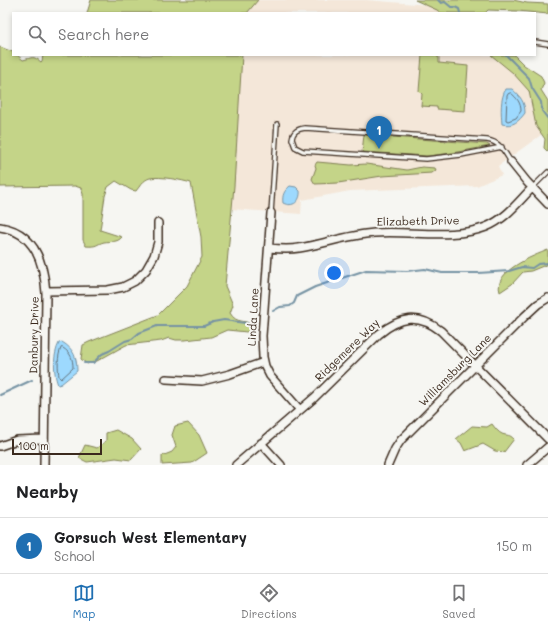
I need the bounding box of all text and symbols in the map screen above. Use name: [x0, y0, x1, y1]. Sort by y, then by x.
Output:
search box: [12, 12, 536, 56]
icon: search: [26, 23, 48, 45]
text: Search here: [58, 24, 149, 44]
pin: 1: [366, 116, 392, 149]
street label: Elizabeth Drive: [376, 212, 460, 229]
your location: [324, 263, 344, 283]
street label: Linda Lane: [243, 287, 262, 346]
street label: Danbury Drive: [25, 296, 42, 374]
street label: Ridgemere Way: [311, 315, 382, 384]
street label: Williamsburg Lane: [415, 330, 494, 409]
scale bar: [12, 437, 102, 456]
text: 100 m: [18, 438, 49, 453]
text: Nearby: [16, 480, 78, 502]
text: Gorsuch West Elementary: [54, 527, 247, 547]
text: 1: [26, 537, 32, 554]
text: 150 m: [496, 537, 532, 554]
text: School: [54, 547, 95, 564]
tab: Map: [73, 582, 95, 621]
tab: Directions: [241, 582, 297, 621]
tab: Saved: [442, 582, 475, 621]

